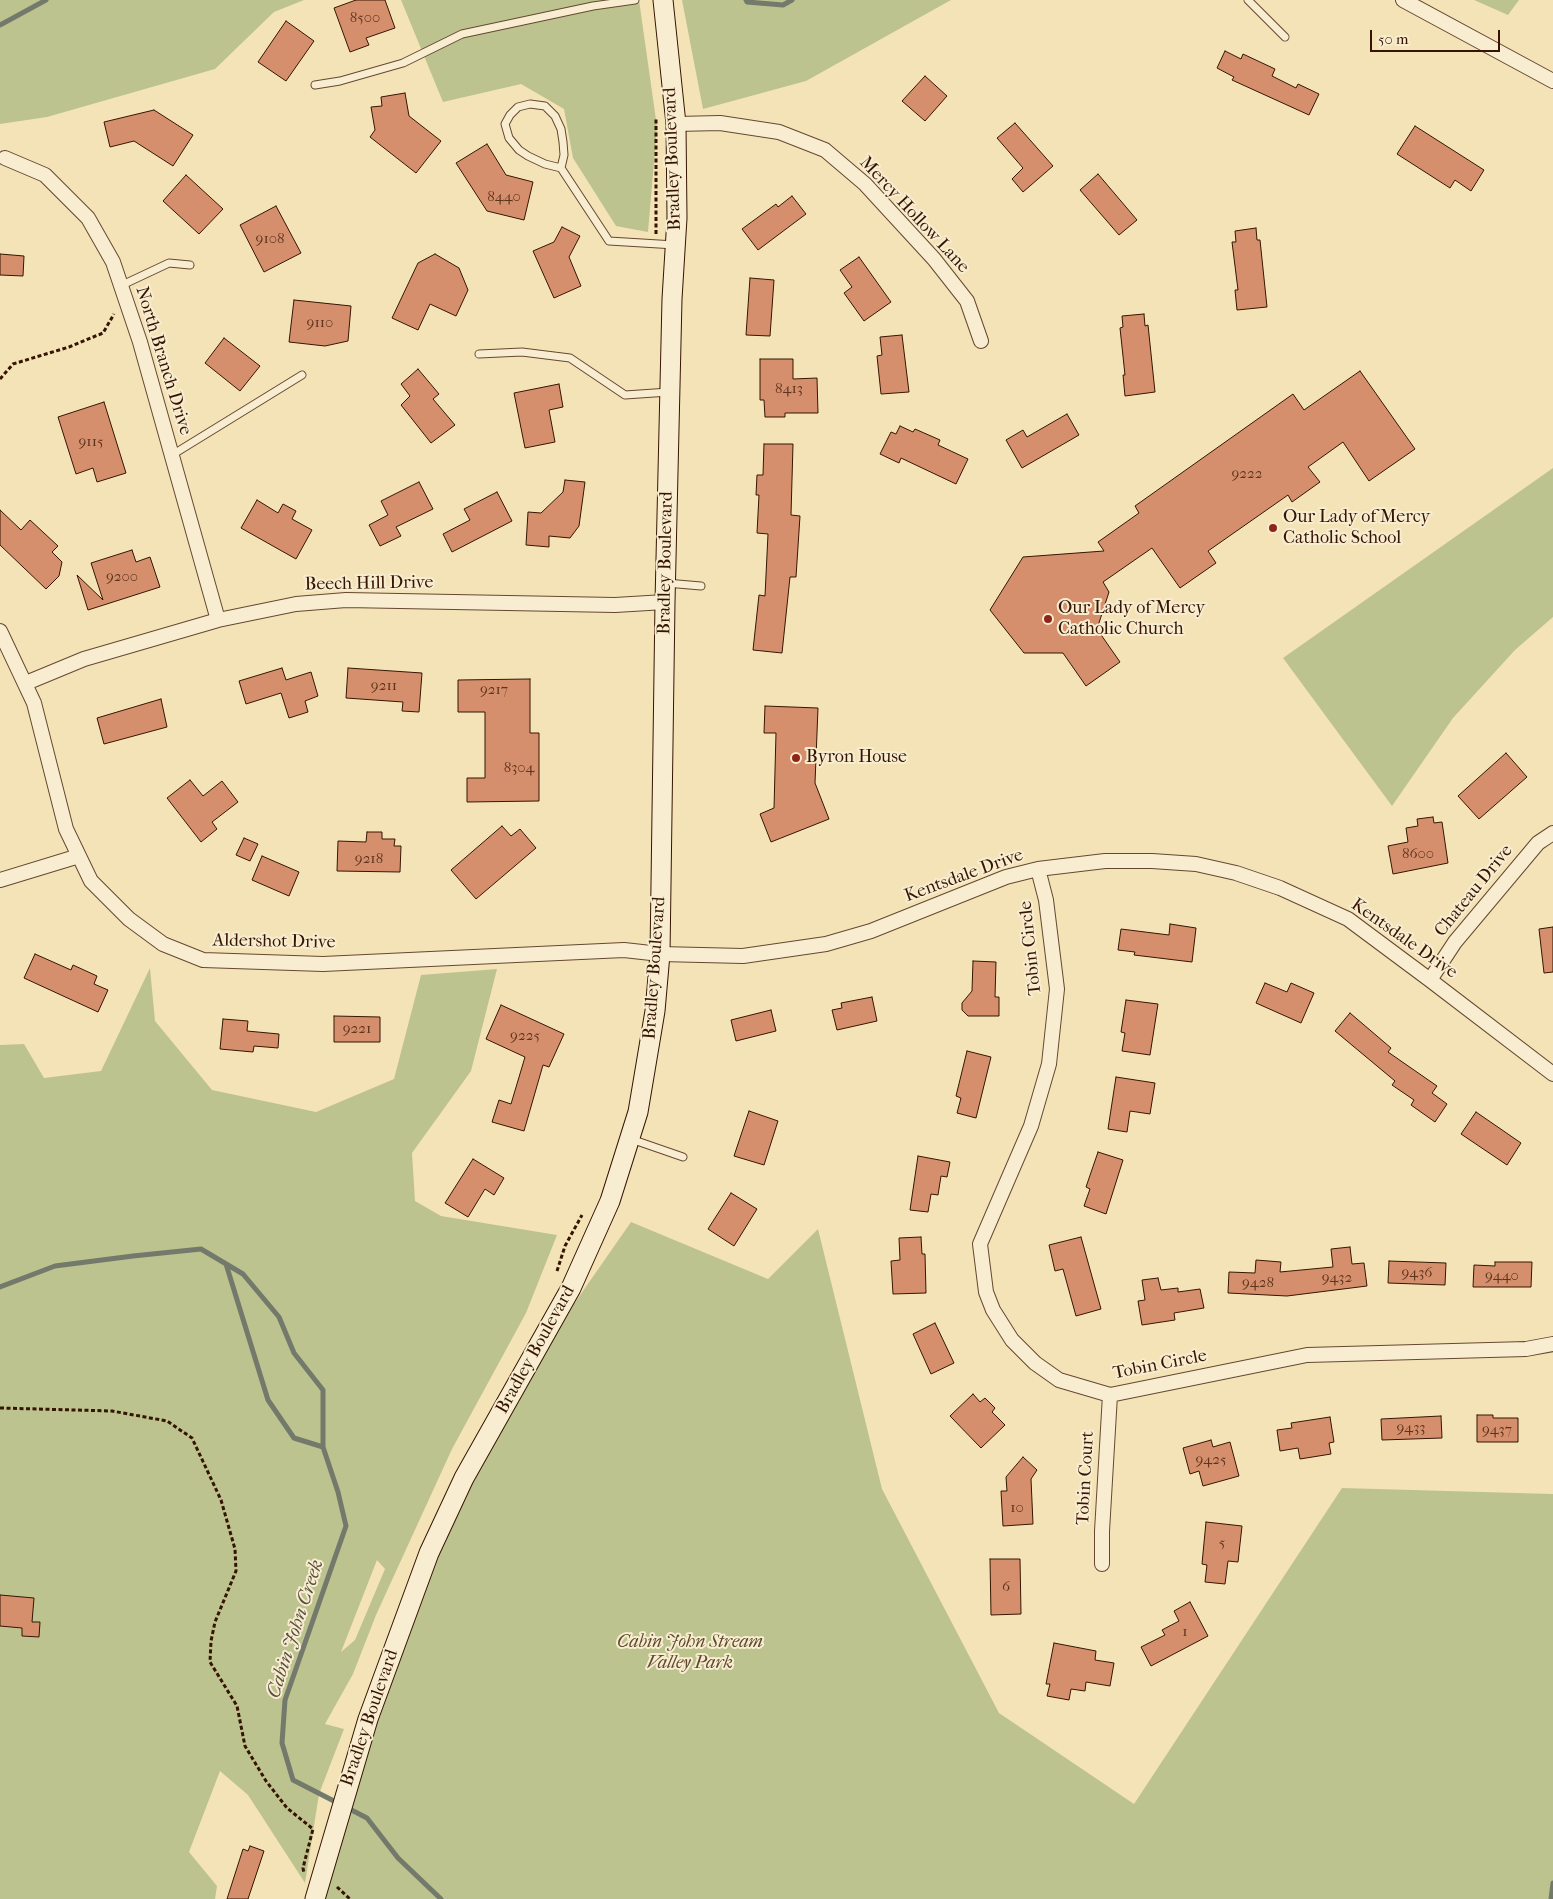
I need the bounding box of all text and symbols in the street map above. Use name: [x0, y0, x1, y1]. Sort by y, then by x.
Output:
house number: 8500: [350, 9, 380, 27]
scale bar: [1373, 20, 1503, 52]
text: 50 m: [1378, 30, 1408, 48]
street label: Bradley Boulevard: [660, 87, 686, 231]
street label: Mercy Hollow Lane: [854, 152, 974, 278]
house number: 8440: [487, 188, 521, 206]
house number: 9108: [256, 230, 284, 248]
street label: North Branch Drive: [130, 284, 196, 438]
house number: 9110: [307, 314, 333, 332]
house number: 8413: [775, 380, 803, 398]
house number: 9115: [79, 433, 103, 451]
house number: 9222: [1231, 465, 1263, 483]
street label: Bradley Boulevard: [654, 491, 678, 635]
place label: Our Lady of Mercy Catholic School: [1283, 507, 1430, 550]
marker: Our Lady of Mercy Catholic School: [1267, 522, 1279, 534]
house number: 9200: [106, 568, 138, 586]
street label: Beech Hill Drive: [304, 572, 434, 596]
place label: Our Lady of Mercy Catholic Church: [1058, 598, 1205, 640]
marker: Our Lady of Mercy Catholic Church: [1042, 613, 1054, 625]
house number: 9211: [371, 677, 397, 695]
house number: 9217: [480, 681, 508, 699]
place label: Byron House: [806, 747, 907, 769]
marker: Byron House: [790, 752, 802, 764]
house number: 8304: [504, 759, 534, 777]
street label: Chateau Drive: [1430, 841, 1518, 941]
street label: Kentsdale Drive: [902, 845, 1026, 907]
house number: 8600: [1402, 845, 1434, 863]
house number: 9218: [355, 850, 383, 868]
street label: Kentsdale Drive: [1347, 894, 1461, 984]
street label: Bradley Boulevard: [639, 896, 671, 1040]
street label: Tobin Circle: [1015, 900, 1047, 996]
street label: Aldershot Drive: [212, 930, 336, 954]
house number: 9221: [343, 1020, 371, 1038]
house number: 9225: [510, 1027, 540, 1045]
house number: 9436: [1402, 1264, 1432, 1282]
house number: 9440: [1485, 1267, 1519, 1285]
house number: 9432: [1322, 1269, 1352, 1287]
house number: 9428: [1242, 1274, 1274, 1292]
street label: Bradley Boulevard: [492, 1282, 580, 1418]
street label: Tobin Circle: [1111, 1345, 1209, 1385]
house number: 9433: [1397, 1419, 1425, 1437]
house number: 9437: [1482, 1421, 1512, 1439]
street label: Tobin Court: [1073, 1431, 1099, 1525]
house number: 9425: [1196, 1451, 1226, 1469]
house number: 10: [1010, 1499, 1024, 1517]
house number: 5: [1219, 1534, 1225, 1552]
water label: Cabin John Creek: [263, 1557, 329, 1701]
house number: 6: [1002, 1578, 1010, 1596]
house number: 1: [1182, 1623, 1188, 1641]
park label: Cabin John Stream Valley Park: [617, 1632, 763, 1675]
street label: Bradley Boulevard: [336, 1647, 404, 1789]

